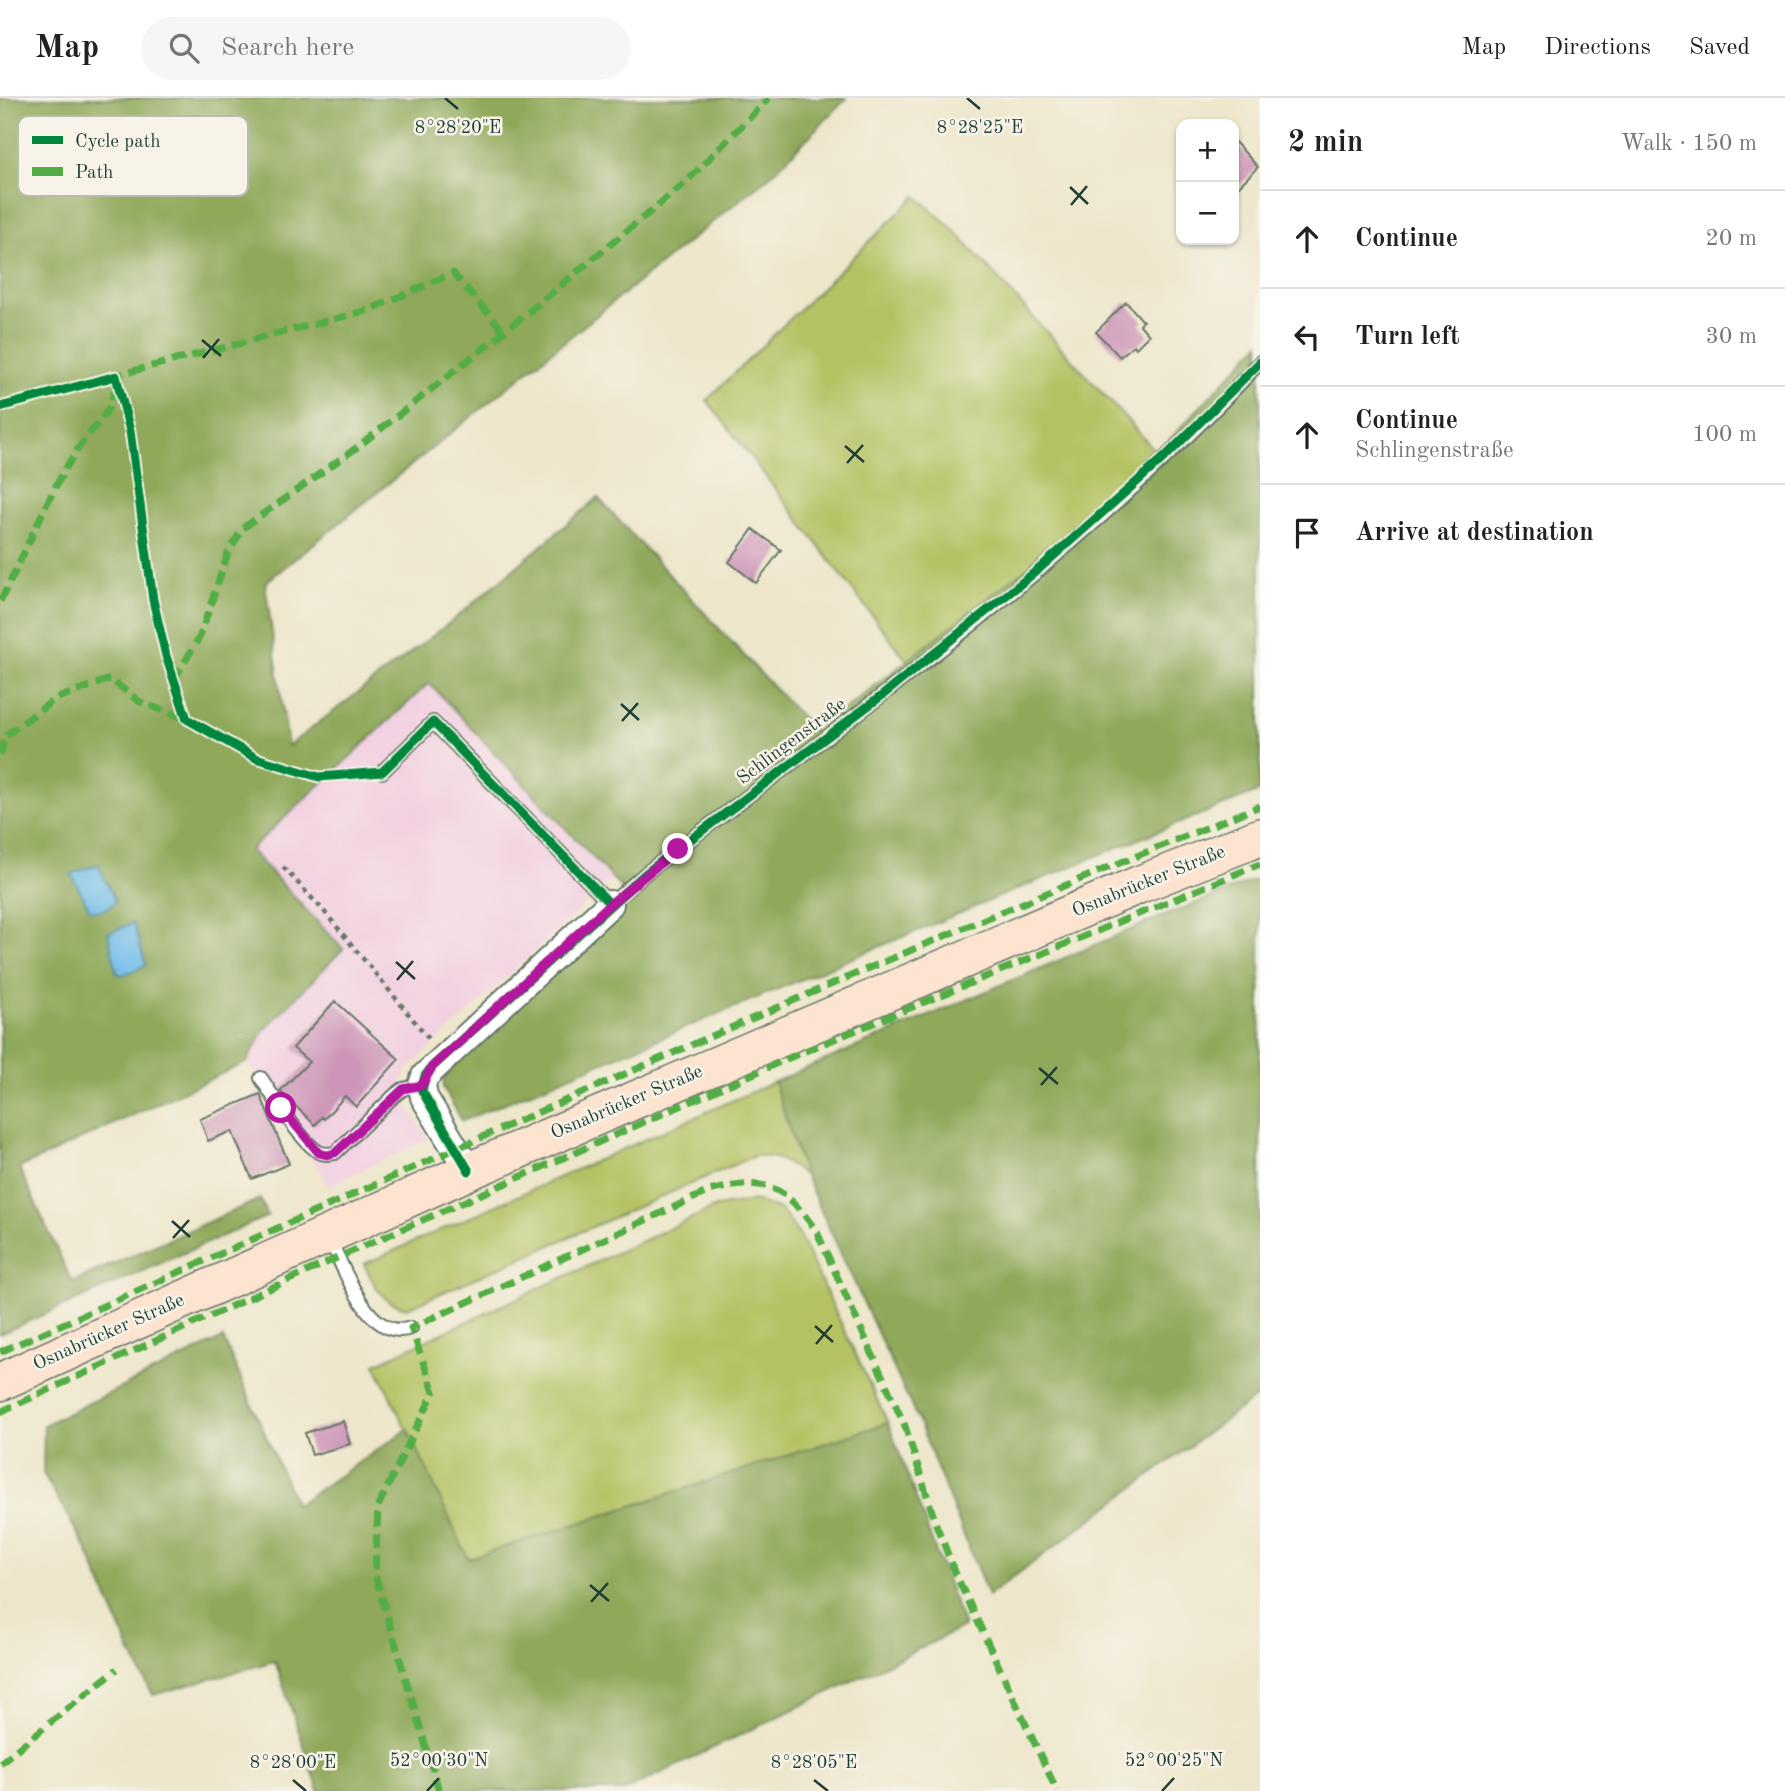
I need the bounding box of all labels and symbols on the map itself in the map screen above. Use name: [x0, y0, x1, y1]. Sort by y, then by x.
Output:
legend: [18, 116, 248, 196]
text: 8°28'20"E: [415, 119, 501, 137]
text: 8°28'25"E: [937, 119, 1023, 137]
text: Cycle path: [75, 133, 161, 152]
text: Path: [75, 164, 113, 183]
street label: Schlingenstraße: [734, 695, 850, 789]
route end: [662, 833, 693, 864]
street label: Osnabrücker Straße: [1070, 843, 1228, 921]
street label: Osnabrücker Straße: [548, 1062, 706, 1144]
route start: [265, 1092, 296, 1123]
street label: Osnabrücker Straße: [31, 1291, 187, 1375]
text: 52°00'30"N: [390, 1752, 488, 1770]
text: 52°00'25"N: [1125, 1752, 1223, 1770]
text: 8°28'00"E: [250, 1754, 336, 1772]
text: 8°28'05"E: [771, 1754, 857, 1772]

